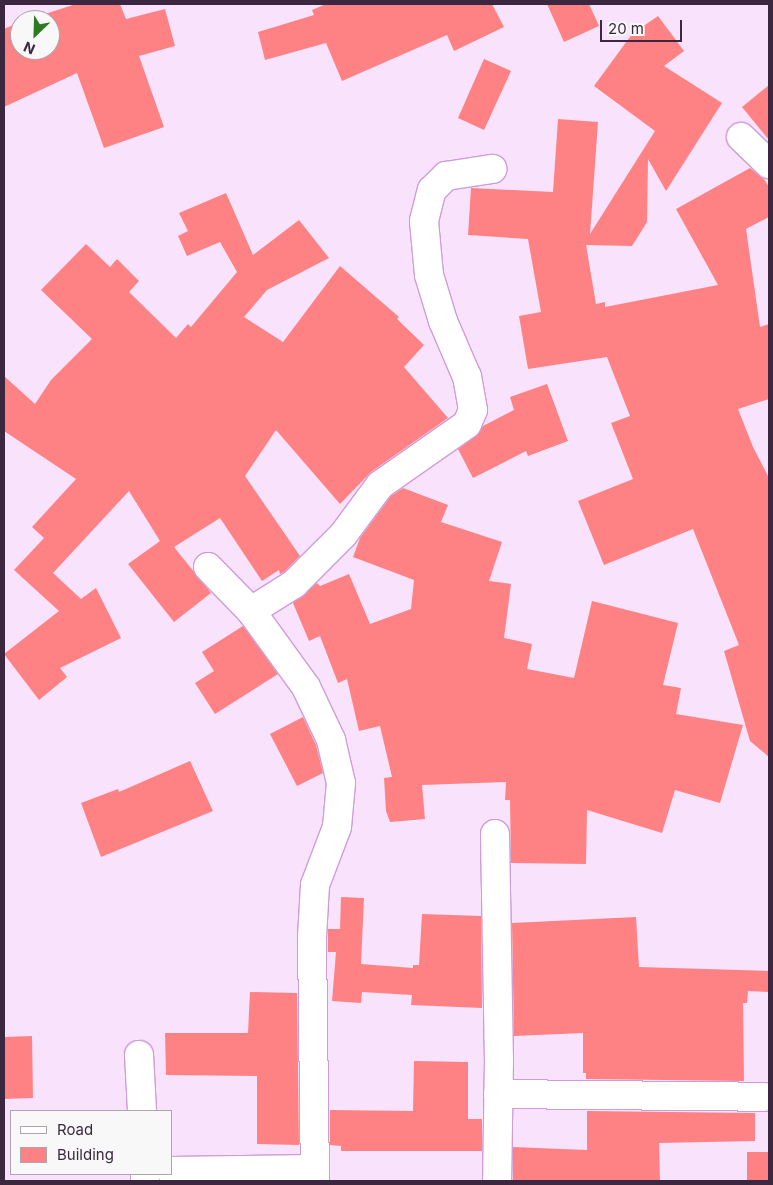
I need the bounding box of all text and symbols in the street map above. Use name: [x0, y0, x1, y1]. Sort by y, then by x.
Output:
north arrow: [10, 10, 60, 60]
scale bar: [603, 10, 686, 42]
text: 20 m: [608, 19, 644, 38]
text: N: [21, 38, 37, 58]
legend: [10, 1110, 172, 1175]
text: Road: [57, 1120, 93, 1139]
text: Building: [57, 1145, 114, 1164]

